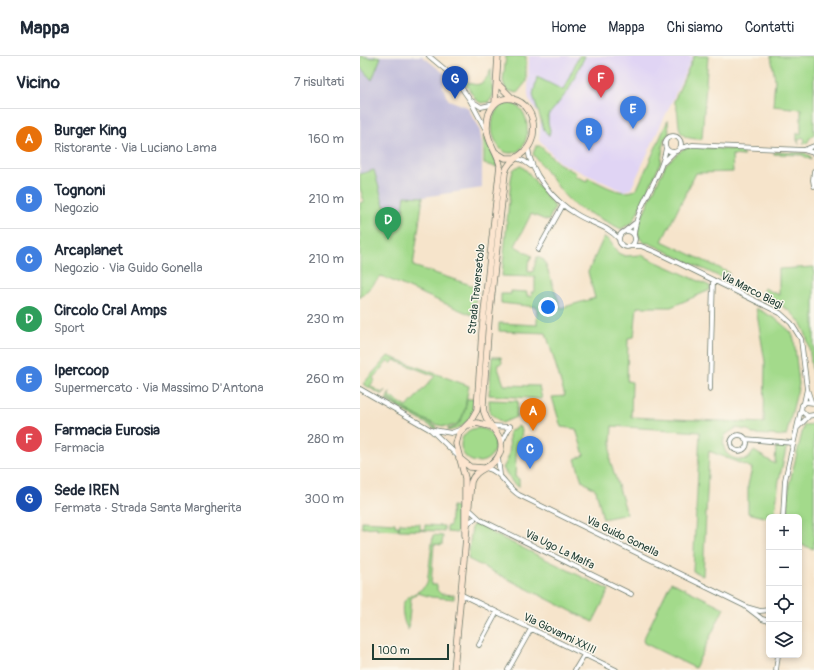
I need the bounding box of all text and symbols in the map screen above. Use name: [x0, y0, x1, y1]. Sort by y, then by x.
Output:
text: Mappa: [20, 16, 69, 40]
text: Home: [551, 19, 586, 36]
text: Mappa: [608, 19, 645, 36]
text: Chi siamo: [667, 19, 723, 36]
text: Contatti: [745, 19, 794, 36]
pin: F: [588, 65, 614, 98]
pin: G: [442, 66, 468, 99]
text: Vicino: [16, 72, 60, 93]
text: 7 risultati: [294, 74, 344, 90]
pin: E: [620, 96, 646, 129]
pin: B: [576, 118, 602, 151]
text: Burger King: [54, 121, 127, 140]
text: A: [25, 131, 33, 147]
text: 160 m: [308, 131, 344, 147]
text: Ristorante · Via Luciano Lama: [54, 140, 217, 156]
text: Tognoni: [54, 181, 105, 200]
text: B: [25, 191, 33, 207]
text: 210 m: [308, 191, 344, 207]
text: Negozio: [54, 200, 99, 216]
pin: D: [375, 207, 401, 240]
text: Arcaplanet: [54, 241, 123, 260]
street label: Strada Traversetolo: [465, 243, 488, 335]
text: C: [25, 251, 33, 267]
text: 210 m: [308, 251, 344, 267]
text: Negozio · Via Guido Gonella: [54, 260, 202, 276]
street label: Via Marco Biagi: [719, 269, 785, 312]
your location: [538, 297, 558, 317]
text: Circolo Cral Amps: [54, 301, 167, 320]
text: D: [25, 311, 33, 327]
text: 230 m: [307, 311, 344, 327]
text: Sport: [54, 320, 85, 336]
text: Ipercoop: [54, 361, 109, 380]
text: E: [26, 371, 32, 387]
text: 260 m: [306, 371, 344, 387]
text: Supermercato · Via Massimo D'Antona: [54, 380, 263, 396]
pin: A: [520, 398, 546, 431]
text: Farmacia Eurosia: [54, 421, 160, 440]
text: F: [25, 431, 33, 447]
text: 280 m: [307, 431, 344, 447]
pin: C: [517, 436, 543, 469]
text: Farmacia: [54, 440, 104, 456]
text: Sede IREN: [54, 481, 119, 500]
text: G: [25, 491, 33, 507]
text: 300 m: [305, 491, 344, 507]
text: Fermata · Strada Santa Margherita: [54, 500, 242, 516]
street label: Via Guido Gonella: [584, 513, 661, 560]
map controls: [766, 514, 802, 658]
button: +: [766, 514, 802, 550]
street label: Via Ugo La Malfa: [523, 527, 597, 572]
button: −: [766, 550, 802, 586]
button: locate: [766, 586, 802, 622]
street label: Via Giovanni XXIII: [521, 610, 598, 657]
button: layers: [766, 622, 802, 658]
scale bar: [372, 642, 449, 661]
text: 100 m: [378, 644, 409, 657]

